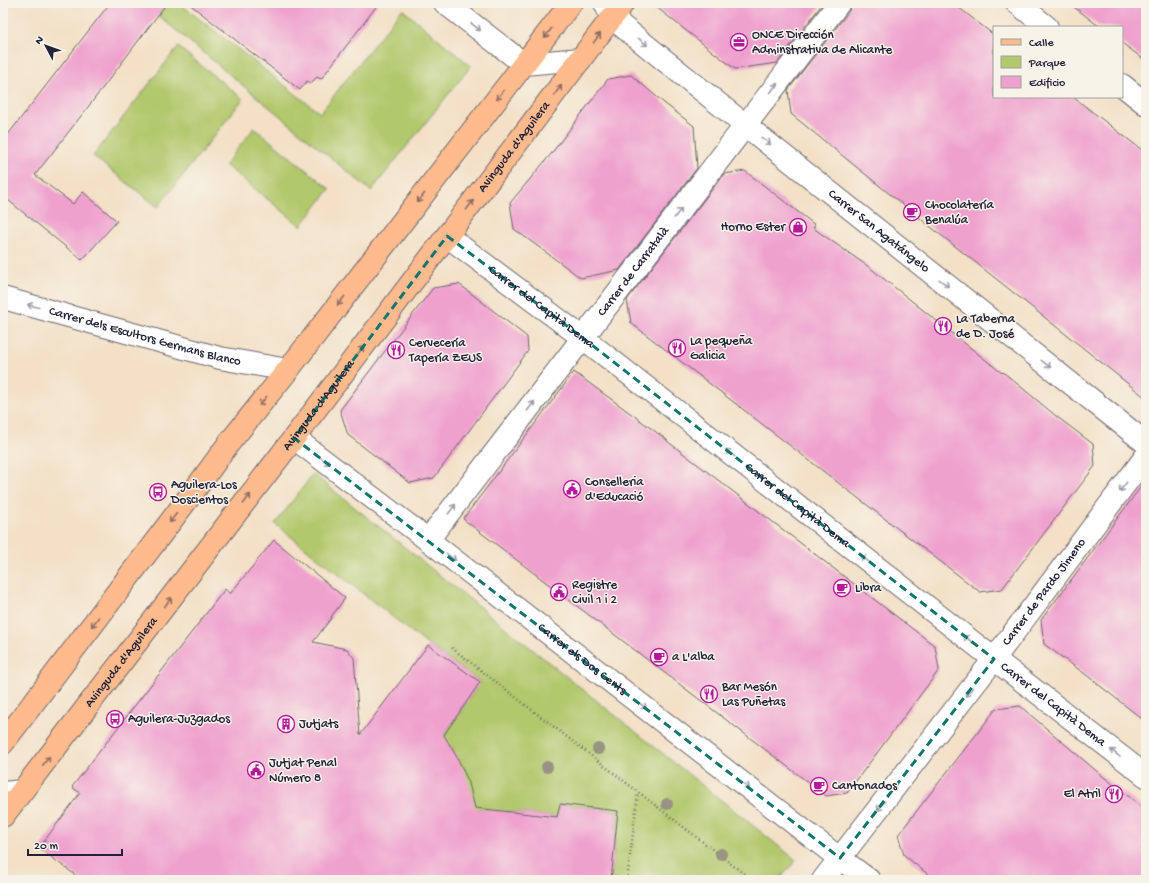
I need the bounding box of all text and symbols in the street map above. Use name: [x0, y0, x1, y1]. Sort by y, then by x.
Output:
one-way arrow: [470, 23, 481, 31]
north arrow: [26, 26, 66, 66]
legend: [993, 26, 1123, 98]
one-way arrow: [543, 28, 552, 39]
place label: ONCE Dirección Adminstrativa de Alicante: [752, 28, 892, 58]
office icon: ONCE Dirección Adminstrativa de Alicante: [729, 32, 749, 52]
one-way arrow: [593, 33, 601, 44]
text: N: [33, 34, 47, 47]
text: Calle: [1029, 37, 1054, 51]
one-way arrow: [637, 38, 648, 46]
text: Parque: [1028, 57, 1066, 71]
text: Edificio: [1029, 77, 1065, 91]
one-way arrow: [770, 82, 778, 93]
one-way arrow: [553, 85, 562, 96]
one-way arrow: [496, 89, 505, 100]
street label: Avinguda d'Aguilera: [475, 98, 554, 195]
one-way arrow: [760, 137, 771, 146]
street label: Carrer San Agatángelo: [825, 186, 933, 276]
one-way arrow: [417, 192, 425, 203]
place label: Chocolatería Benalúa: [924, 198, 994, 228]
one-way arrow: [466, 199, 475, 210]
cafe icon: Chocolatería Benalúa: [902, 202, 922, 222]
one-way arrow: [673, 208, 682, 219]
shop icon: Horno Ester: [788, 217, 808, 237]
place label: Horno Ester: [721, 220, 786, 235]
street label: Carrer de Carratalà: [594, 223, 673, 319]
street label: Carrer del Capità Dema: [485, 262, 598, 352]
one-way arrow: [939, 279, 950, 287]
one-way arrow: [337, 295, 346, 306]
one-way arrow: [27, 302, 40, 310]
street label: Carrer dels Escultors Germans Blanco: [47, 304, 242, 369]
place label: La Taberna de D. José: [956, 312, 1016, 342]
restaurant icon: La Taberna de D. José: [933, 316, 953, 336]
place label: La pequeña Galicia: [690, 334, 753, 364]
place label: Cervecería Tapería ZEUS: [408, 336, 483, 366]
restaurant icon: La pequeña Galicia: [667, 338, 687, 358]
restaurant icon: Cervecería Tapería ZEUS: [386, 340, 406, 360]
one-way arrow: [356, 346, 364, 357]
street label: Avinguda d'Aguilera: [279, 356, 358, 454]
one-way arrow: [1041, 359, 1051, 368]
one-way arrow: [259, 395, 268, 406]
one-way arrow: [527, 400, 535, 411]
one-way arrow: [725, 448, 736, 457]
one-way arrow: [320, 457, 331, 466]
street label: Carrer del Capità Dema: [742, 460, 853, 552]
place label: Conselleria d'Educació: [585, 475, 644, 505]
place label: Aguilera-Los Doscientos: [170, 478, 238, 508]
public building icon: Conselleria d'Educació: [562, 479, 582, 499]
bus stop icon: Aguilera-Los Doscientos: [148, 482, 168, 502]
one-way arrow: [1118, 482, 1127, 493]
one-way arrow: [243, 493, 251, 504]
one-way arrow: [448, 503, 456, 514]
one-way arrow: [169, 513, 178, 524]
street label: Carrer de Pardo Jimeno: [999, 535, 1089, 649]
one-way arrow: [445, 553, 456, 562]
one-way arrow: [860, 554, 871, 563]
place label: Registre Civil 1 i 2: [572, 578, 618, 608]
cafe icon: Libra: [832, 578, 852, 598]
place label: Libra: [855, 581, 882, 596]
public building icon: Registre Civil 1 i 2: [549, 582, 569, 602]
one-way arrow: [164, 597, 172, 608]
street label: Avinguda d'Aguilera: [82, 613, 161, 711]
one-way arrow: [91, 616, 99, 627]
street label: Carrer els Dos Cents: [534, 620, 630, 699]
one-way arrow: [962, 634, 973, 643]
cafe icon: a L'alba: [649, 647, 669, 667]
place label: a L'alba: [672, 650, 715, 665]
street label: Carrer del Capità Dema: [997, 659, 1109, 750]
place label: Bar Mesón Las Puñetas: [721, 680, 787, 710]
restaurant icon: Bar Mesón Las Puñetas: [699, 684, 719, 704]
one-way arrow: [964, 686, 973, 697]
one-way arrow: [636, 701, 647, 710]
bus stop icon: Aguilera-Juzgados: [105, 709, 125, 729]
place label: Aguilera-Juzgados: [128, 712, 231, 727]
building icon: Jutjats: [276, 714, 296, 734]
place label: Jutjats: [299, 717, 340, 732]
one-way arrow: [1110, 748, 1121, 757]
one-way arrow: [42, 755, 50, 766]
place label: Jutjat Penal Número 8: [269, 756, 337, 786]
public building icon: Jutjat Penal Número 8: [246, 760, 266, 780]
cafe icon: Cantonados: [809, 776, 829, 796]
place label: Cantonados: [832, 779, 898, 794]
one-way arrow: [739, 781, 750, 789]
restaurant icon: El Atril: [1104, 784, 1124, 804]
place label: El Atril: [1064, 787, 1101, 802]
one-way arrow: [876, 800, 885, 811]
scale bar: [28, 831, 122, 857]
text: 20 m: [34, 840, 59, 854]

